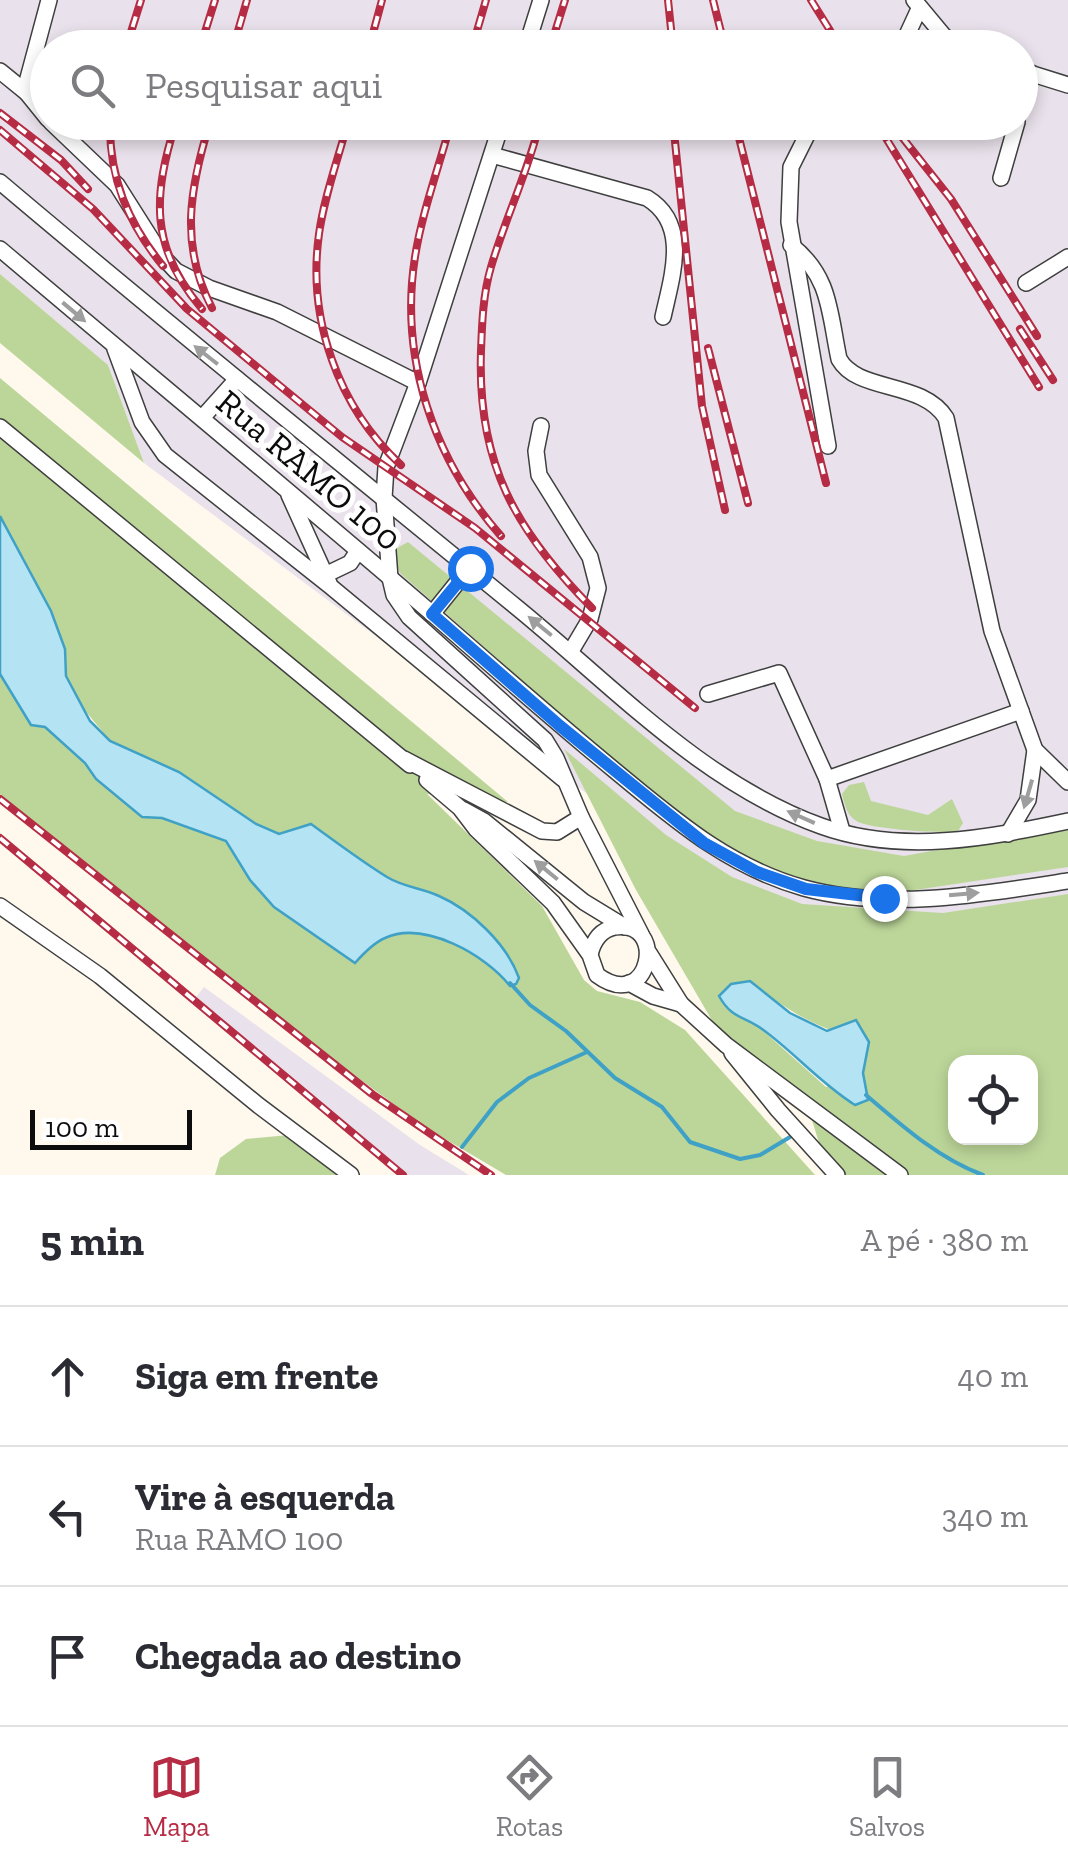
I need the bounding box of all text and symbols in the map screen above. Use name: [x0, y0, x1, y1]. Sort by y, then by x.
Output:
search box: [30, 30, 1038, 140]
icon: search: [65, 58, 120, 113]
text: Pesquisar aqui: [145, 62, 382, 108]
one-way arrow: [62, 301, 87, 322]
one-way arrow: [194, 344, 220, 365]
street label: Rua RAMO 100: [208, 381, 410, 559]
route start: [448, 546, 494, 592]
one-way arrow: [527, 616, 553, 637]
one-way arrow: [1020, 779, 1035, 810]
one-way arrow: [786, 809, 816, 825]
one-way arrow: [533, 860, 558, 881]
route end: [862, 876, 908, 922]
one-way arrow: [949, 886, 981, 902]
map controls: [948, 1055, 1038, 1145]
button: locate: [948, 1055, 1038, 1145]
scale bar: [30, 1105, 192, 1150]
text: 100 m: [45, 1111, 119, 1144]
text: 5 min: [40, 1215, 144, 1266]
text: A pé · 380 m: [861, 1221, 1028, 1259]
icon: ahead: [40, 1349, 95, 1404]
text: Siga em frente: [135, 1353, 378, 1399]
text: 40 m: [957, 1357, 1028, 1395]
text: Vire à esquerda: [135, 1474, 395, 1520]
icon: left: [40, 1489, 95, 1544]
text: 340 m: [942, 1497, 1028, 1535]
text: Rua RAMO 100: [135, 1520, 344, 1558]
icon: arrive: [40, 1629, 95, 1684]
text: Chegada ao destino: [135, 1633, 461, 1679]
tab: Mapa: [143, 1750, 210, 1843]
tab: Rotas: [496, 1750, 563, 1843]
tab: Salvos: [849, 1750, 925, 1843]

